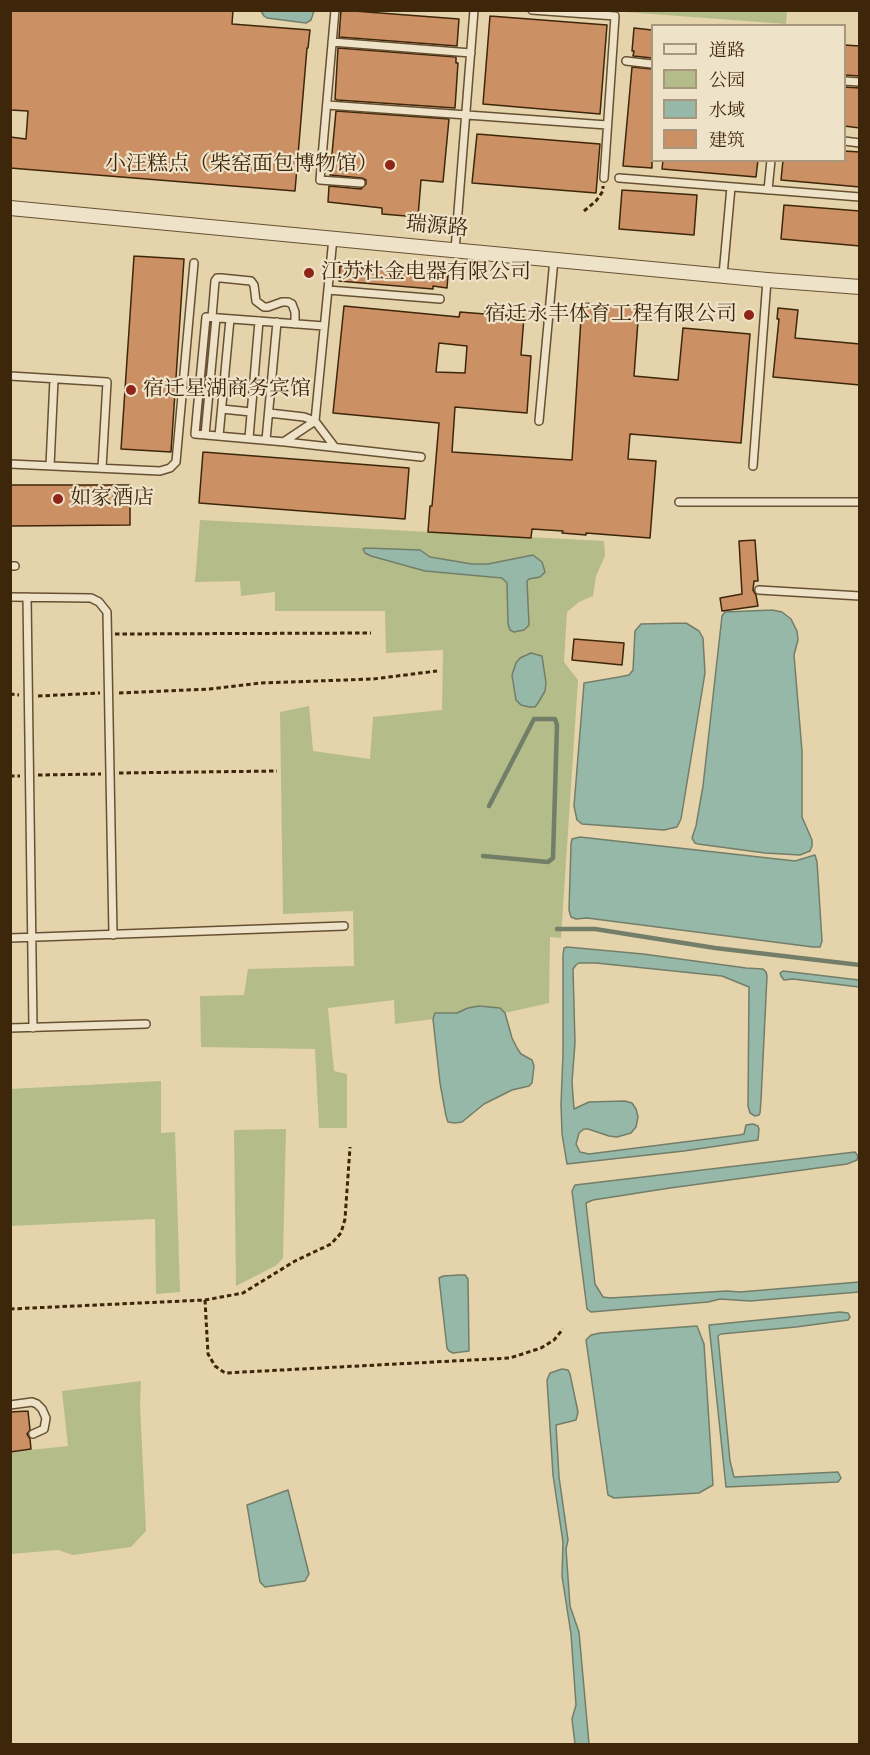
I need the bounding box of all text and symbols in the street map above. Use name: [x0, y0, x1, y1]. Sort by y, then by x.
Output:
legend: [651, 24, 846, 162]
text: 道路: [709, 36, 745, 63]
text: 公园: [709, 66, 745, 93]
text: 水域: [709, 96, 745, 123]
text: 建筑: [709, 126, 745, 153]
place label: 小汪糕点（柴窑面包博物馆）: [105, 152, 378, 178]
marker: 小汪糕点（柴窑面包博物馆）: [383, 158, 397, 172]
street label: 瑞源路: [405, 212, 469, 242]
place label: 江苏杜金电器有限公司: [321, 260, 531, 286]
marker: 江苏杜金电器有限公司: [302, 266, 316, 280]
place label: 宿迁永丰体育工程有限公司: [485, 302, 737, 328]
marker: 宿迁永丰体育工程有限公司: [742, 308, 756, 322]
place label: 宿迁星湖商务宾馆: [143, 377, 311, 403]
marker: 宿迁星湖商务宾馆: [124, 383, 138, 397]
place label: 如家酒店: [70, 486, 154, 512]
marker: 如家酒店: [51, 492, 65, 506]

